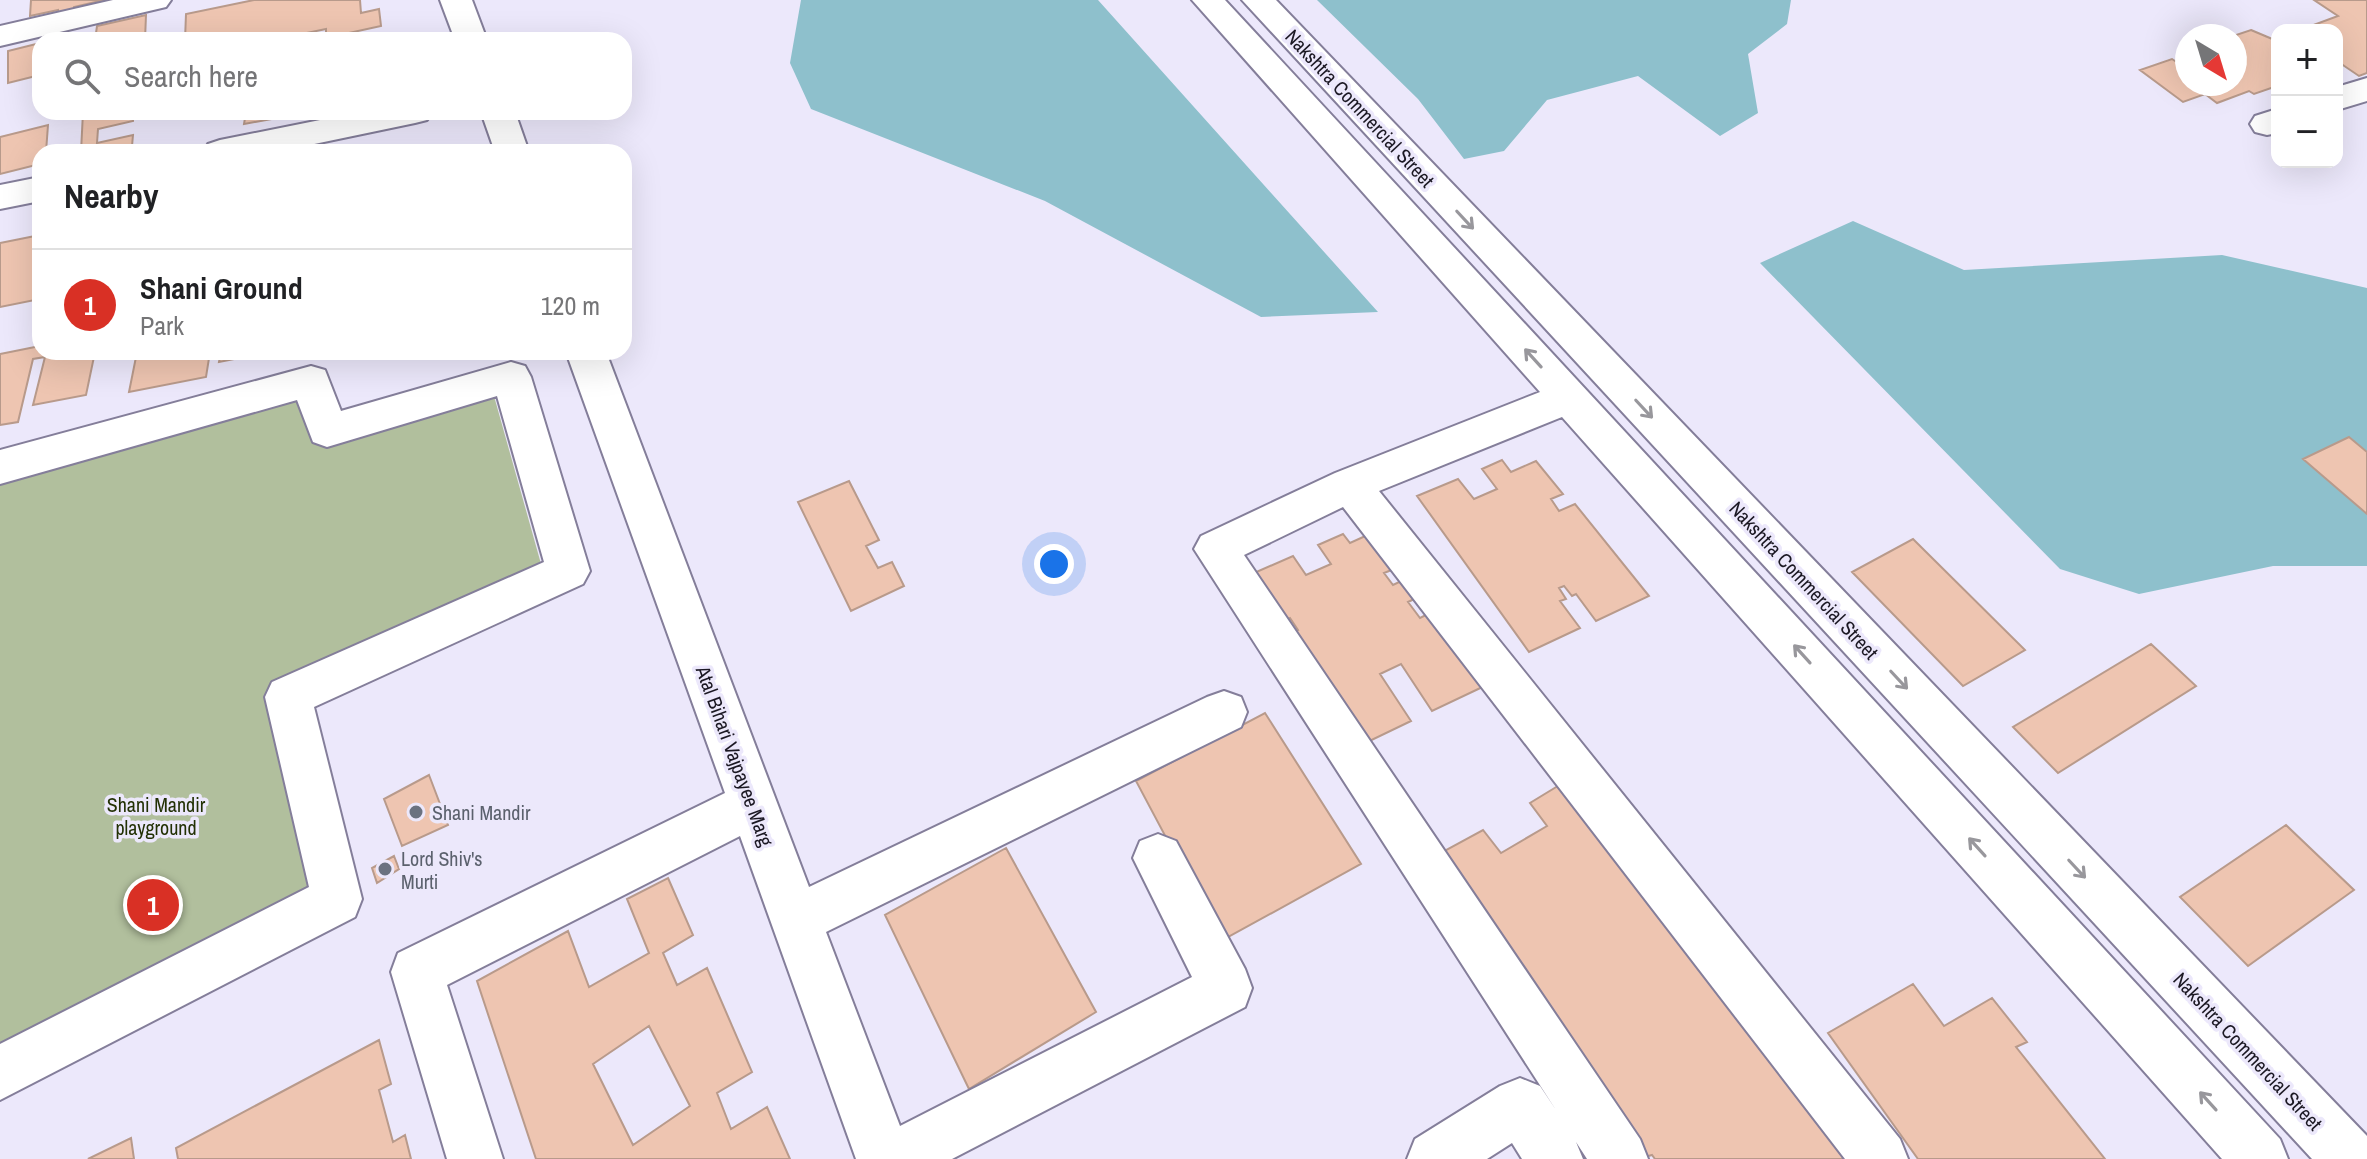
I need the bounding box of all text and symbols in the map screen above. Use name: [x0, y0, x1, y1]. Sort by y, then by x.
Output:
street label: Nakshtra Commercial Street: [1280, 23, 1441, 193]
north arrow: [2175, 24, 2247, 96]
map controls: [2271, 24, 2343, 168]
button: +: [2271, 24, 2343, 96]
search box: [32, 32, 632, 120]
icon: search: [60, 54, 104, 98]
text: Search here: [124, 56, 258, 96]
button: −: [2271, 96, 2343, 168]
text: Nearby: [64, 173, 159, 219]
one-way arrow: [1456, 210, 1475, 230]
text: Shani Ground: [140, 268, 303, 308]
text: 1: [84, 288, 96, 323]
text: 120 m: [541, 288, 600, 323]
text: Park: [140, 308, 184, 343]
one-way arrow: [1525, 348, 1543, 368]
one-way arrow: [1634, 399, 1653, 419]
street label: Nakshtra Commercial Street: [1724, 495, 1885, 665]
your location: [1034, 544, 1074, 584]
one-way arrow: [1793, 644, 1812, 665]
street label: Atal Bihari Vajpayee Marg: [689, 661, 780, 850]
one-way arrow: [1889, 670, 1908, 690]
park label: Shani Mandir playground: [107, 791, 206, 841]
place label: Shani Mandir: [432, 799, 531, 826]
marker: Shani Mandir: [407, 803, 425, 821]
one-way arrow: [1968, 837, 1986, 857]
place label: Lord Shiv's Murti: [401, 845, 483, 895]
one-way arrow: [2067, 859, 2086, 879]
marker: Lord Shiv's Murti: [376, 860, 394, 878]
pin: 1: [127, 875, 179, 935]
street label: Nakshtra Commercial Street: [2168, 966, 2329, 1136]
one-way arrow: [2199, 1092, 2217, 1112]

